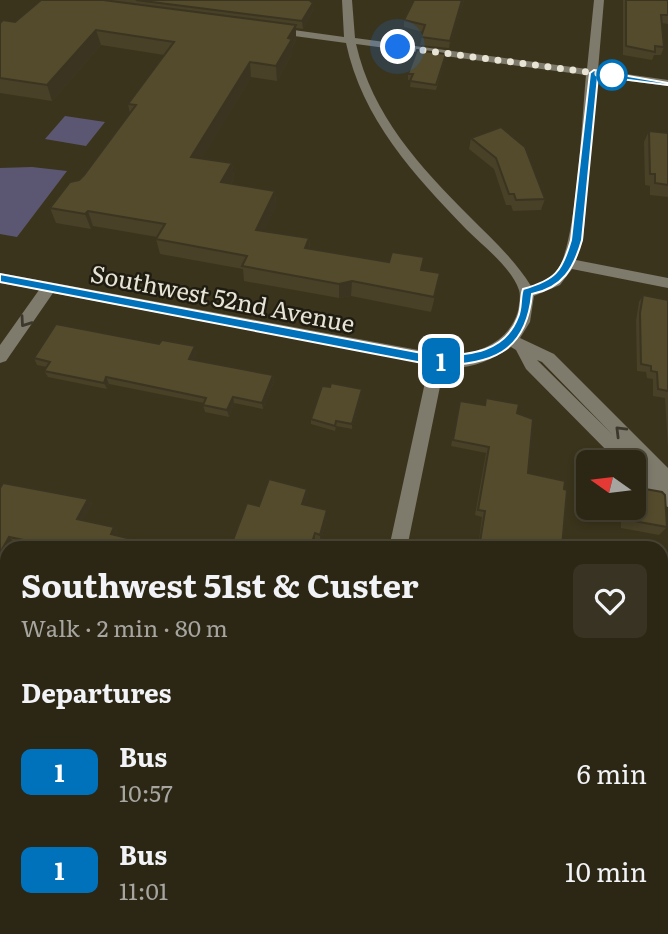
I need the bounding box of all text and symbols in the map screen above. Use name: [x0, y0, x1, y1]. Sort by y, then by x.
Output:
your location: [380, 29, 415, 64]
unlabelled marker: [597, 60, 627, 90]
street label: Southwest 52nd Avenue: [88, 254, 358, 340]
one-way arrow: [21, 314, 33, 327]
line badge: 1: [418, 338, 464, 384]
text: 1: [436, 343, 446, 378]
one-way arrow: [616, 427, 628, 439]
north arrow: [576, 450, 646, 520]
map controls: [576, 450, 646, 520]
text: Southwest 51st & Custer: [21, 559, 419, 608]
button: heart: [573, 564, 647, 638]
text: Walk · 2 min · 80 m: [21, 610, 228, 644]
text: Departures: [21, 672, 172, 711]
text: Bus: [119, 736, 167, 775]
text: 6 min: [577, 753, 647, 792]
text: 1: [55, 754, 64, 789]
text: 10:57: [119, 775, 173, 809]
text: Bus: [119, 834, 167, 873]
text: 10 min: [565, 851, 647, 890]
text: 1: [55, 852, 64, 887]
text: 11:01: [119, 873, 168, 907]

